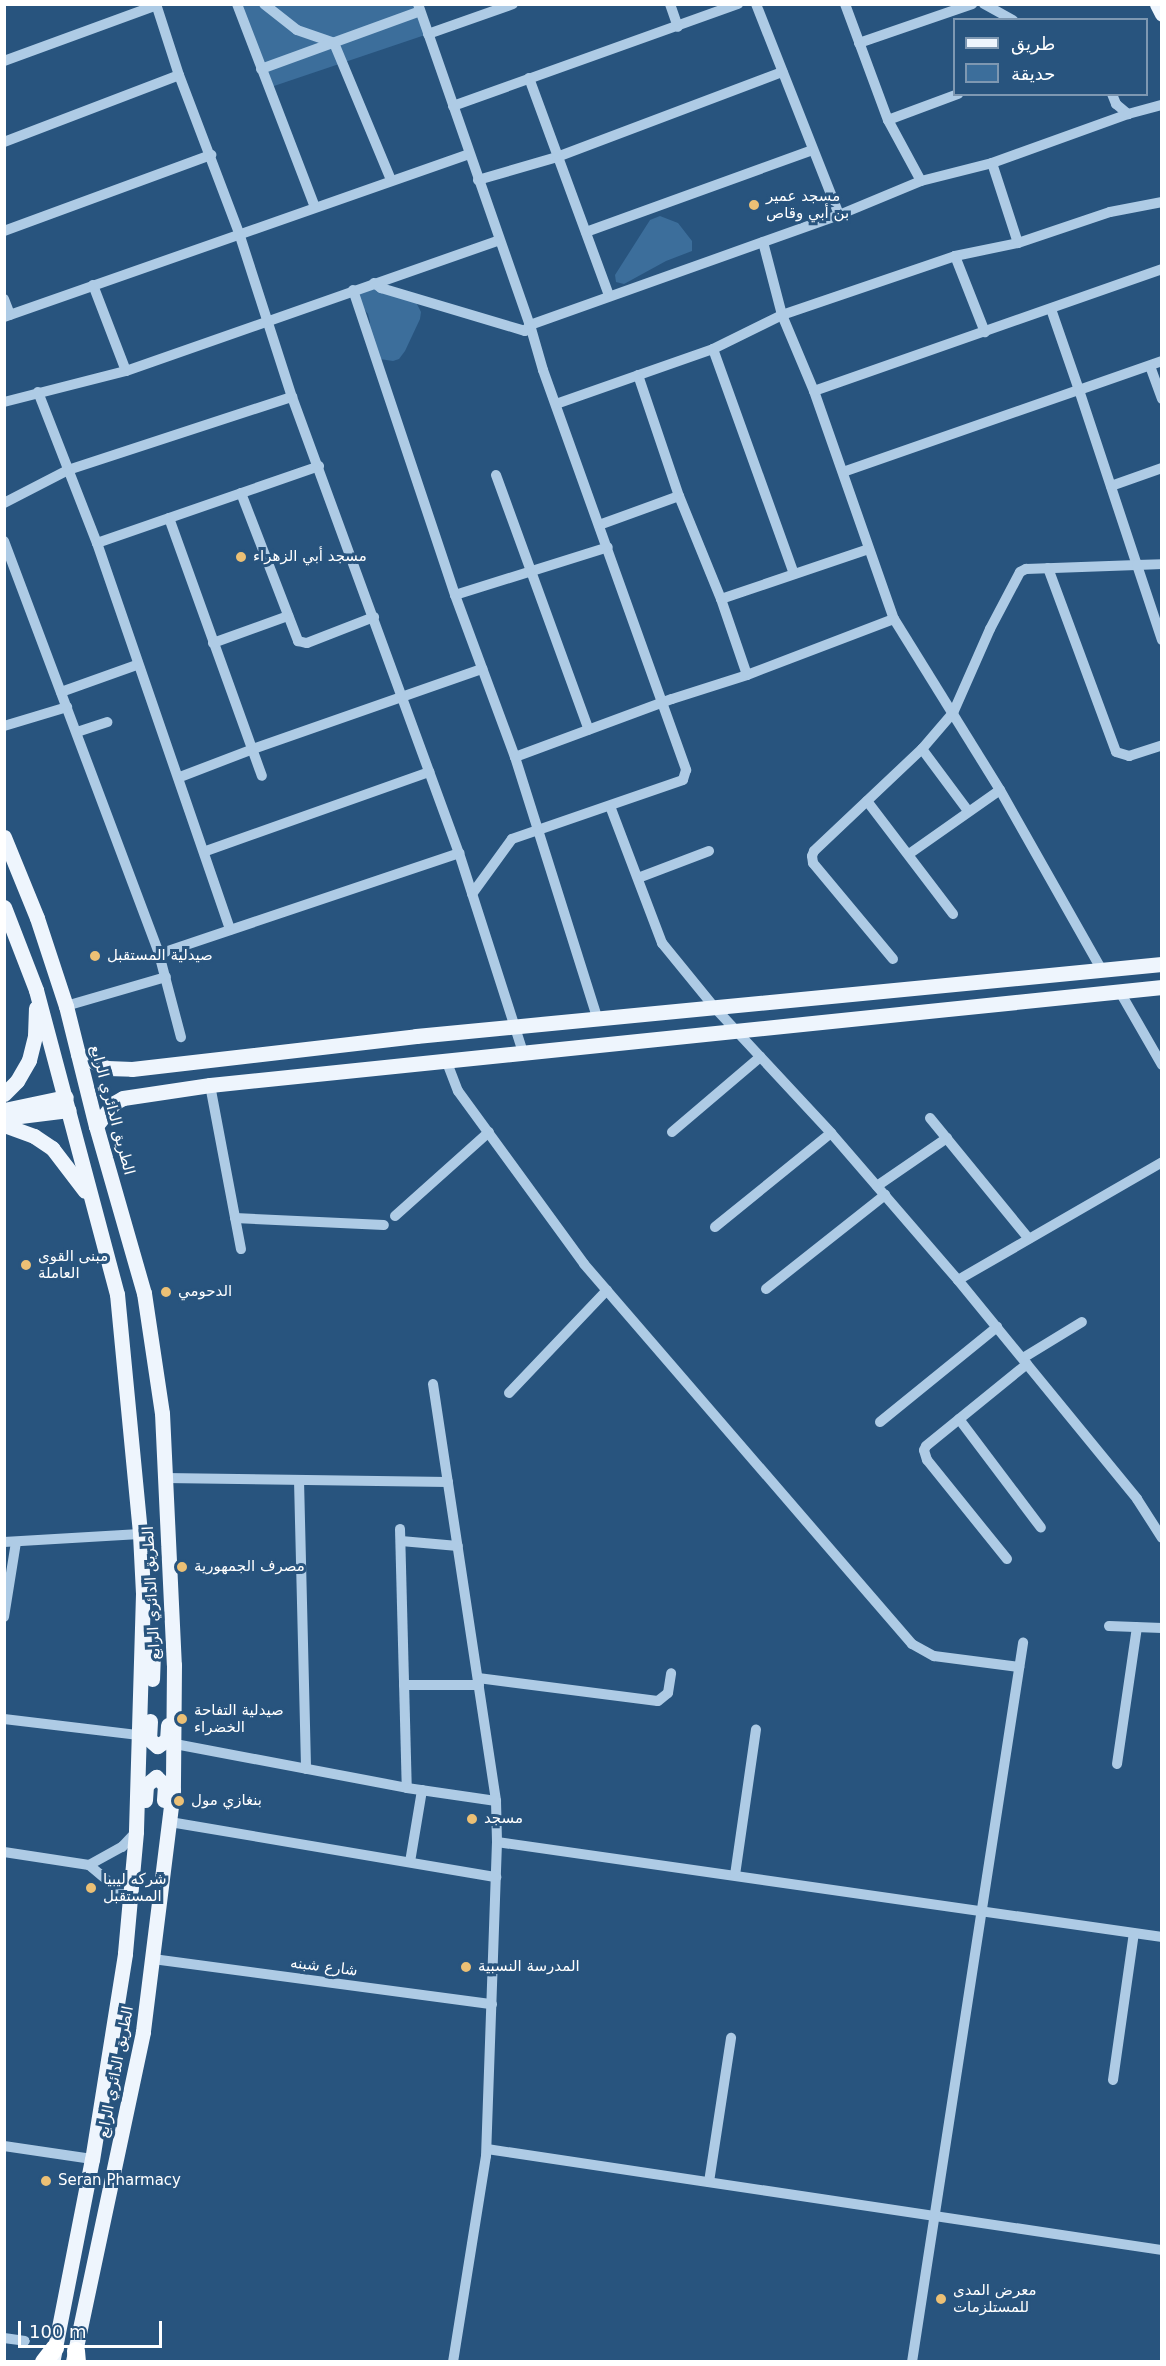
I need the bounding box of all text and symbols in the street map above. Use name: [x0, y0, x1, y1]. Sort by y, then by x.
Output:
legend: [953, 18, 1148, 96]
text: طريق: [1011, 33, 1055, 54]
text: حديقة: [1011, 63, 1055, 84]
place label: مسجد عمير بن أبي وقاص: [766, 187, 849, 222]
marker: مسجد عمير بن أبي وقاص: [747, 198, 761, 212]
place label: مسجد أبي الزهراء: [253, 548, 367, 566]
marker: مسجد أبي الزهراء: [234, 550, 248, 564]
place label: صيدلية المستقبل: [107, 947, 213, 965]
marker: صيدلية المستقبل: [88, 949, 102, 963]
street label: الطريق الدائري الرابع: [86, 1043, 138, 1177]
place label: مبنى القوى العاملة: [38, 1247, 108, 1282]
marker: مبنى القوى العاملة: [19, 1258, 33, 1272]
place label: الدحومي: [178, 1283, 232, 1301]
marker: الدحومي: [159, 1285, 173, 1299]
street label: الطريق الدائري الرابع: [140, 1526, 164, 1660]
place label: مصرف الجمهورية: [194, 1558, 305, 1576]
marker: مصرف الجمهورية: [175, 1560, 189, 1574]
place label: صيدلية التفاحة الخضراء: [194, 1701, 284, 1736]
marker: صيدلية التفاحة الخضراء: [175, 1712, 189, 1726]
place label: بنغازي مول: [191, 1792, 262, 1810]
marker: بنغازي مول: [172, 1794, 186, 1808]
place label: مسجد: [484, 1810, 523, 1828]
marker: مسجد: [465, 1812, 479, 1826]
place label: شركه ليبيا المستقبل: [103, 1870, 167, 1905]
marker: شركه ليبيا المستقبل: [84, 1881, 98, 1895]
street label: شارع شبنه: [289, 1954, 359, 1980]
place label: المدرسة النسبية: [478, 1958, 580, 1976]
marker: المدرسة النسبية: [459, 1960, 473, 1974]
street label: الطريق الدائري الرابع: [94, 2005, 138, 2139]
place label: Seran Pharmacy: [58, 2172, 181, 2190]
marker: Seran Pharmacy: [39, 2174, 53, 2188]
place label: معرض المدى للمستلزمات: [953, 2281, 1036, 2316]
marker: معرض المدى للمستلزمات: [934, 2292, 948, 2306]
scale bar: [21, 2309, 165, 2347]
text: 100 m: [29, 2321, 87, 2342]

